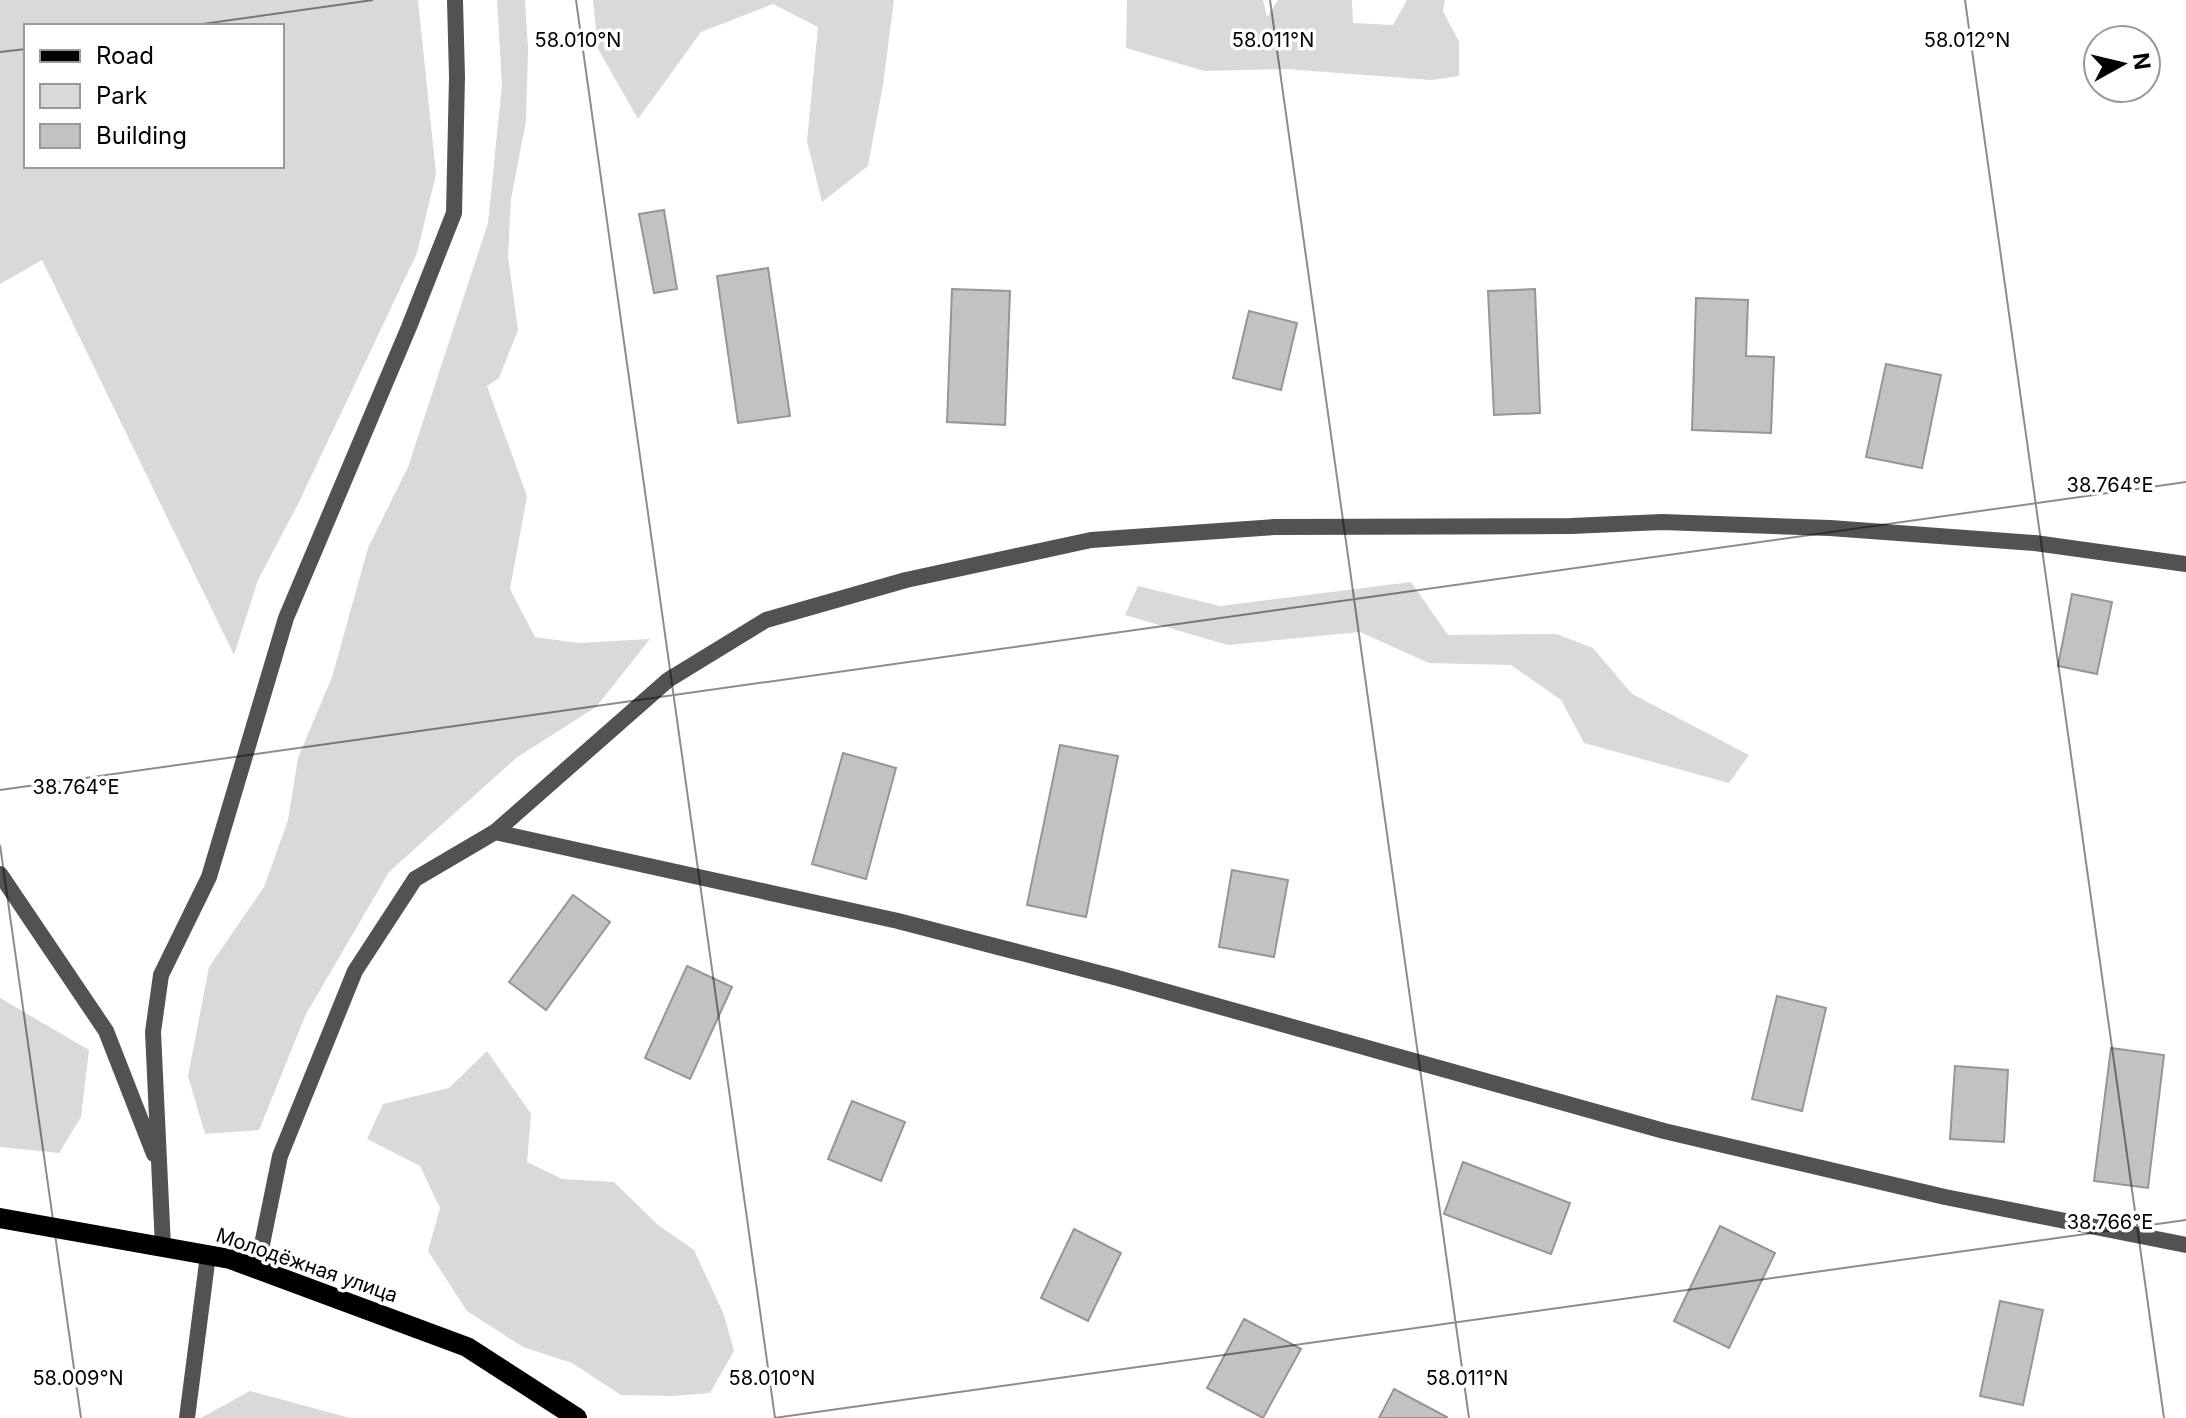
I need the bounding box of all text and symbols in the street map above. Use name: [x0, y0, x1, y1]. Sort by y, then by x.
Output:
legend: [24, 24, 284, 168]
north arrow: [2082, 24, 2162, 104]
text: 58.010°N: [535, 28, 621, 52]
text: 58.011°N: [1232, 28, 1314, 52]
text: 58.012°N: [1924, 28, 2010, 52]
text: Road: [96, 41, 154, 70]
text: N: [2128, 51, 2156, 71]
text: Park: [96, 81, 147, 110]
text: Building: [96, 121, 187, 150]
text: 38.764°E: [2067, 473, 2153, 497]
text: 38.764°E: [33, 775, 119, 799]
text: 38.766°E: [2067, 1210, 2153, 1234]
street label: Молодёжная улица: [213, 1223, 401, 1307]
text: 58.009°N: [32, 1366, 124, 1390]
text: 58.010°N: [729, 1366, 815, 1390]
text: 58.011°N: [1426, 1366, 1508, 1390]

